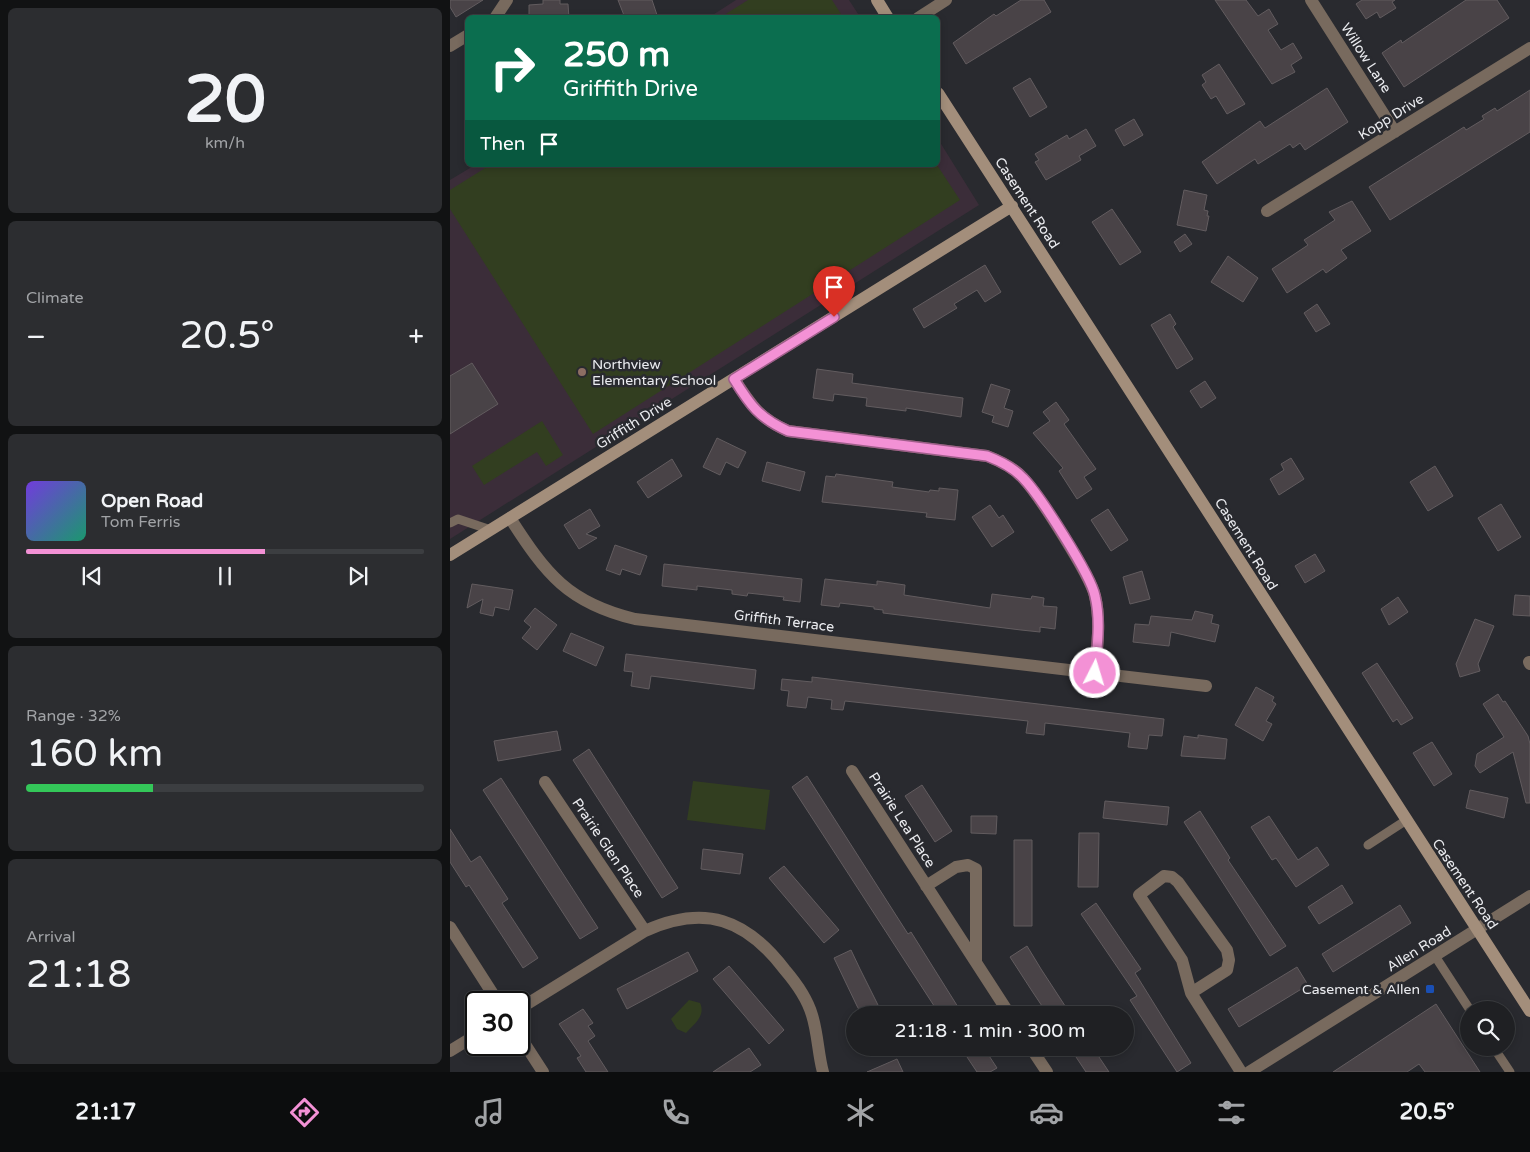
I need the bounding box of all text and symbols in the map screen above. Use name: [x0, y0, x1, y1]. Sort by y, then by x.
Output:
street label: Willow Lane: [1337, 20, 1395, 96]
text: 250 m: [563, 34, 670, 76]
icon: right: [480, 35, 545, 100]
text: 20: [184, 61, 266, 140]
text: Griffith Drive: [563, 76, 698, 102]
street label: Kopp Drive: [1355, 90, 1427, 144]
icon: arrive: [535, 130, 563, 158]
text: km/h: [205, 133, 245, 153]
text: Then: [480, 133, 525, 155]
street label: Casement Road: [991, 154, 1063, 252]
pin: [813, 266, 855, 317]
icon: arrive: [820, 273, 848, 301]
text: Climate: [26, 288, 84, 308]
text: 20.5°: [180, 313, 275, 359]
text: −: [26, 320, 46, 354]
text: +: [408, 320, 424, 354]
place label: Northview Elementary School: [592, 356, 716, 389]
marker: Northview Elementary School: [576, 366, 588, 378]
street label: Griffith Drive: [593, 393, 675, 453]
text: Open Road: [101, 490, 203, 512]
street label: Casement Road: [1211, 495, 1281, 593]
text: Tom Ferris: [101, 512, 180, 532]
icon: previous: [78, 562, 106, 590]
icon: pause: [211, 562, 239, 590]
icon: next: [344, 562, 372, 590]
street label: Griffith Terrace: [733, 606, 835, 636]
position arrow: [1068, 646, 1120, 698]
text: Range · 32%: [26, 706, 121, 726]
text: 160 km: [26, 731, 163, 777]
street label: Prairie Lea Place: [865, 769, 939, 871]
street label: Prairie Glen Place: [568, 795, 648, 901]
street label: Casement Road: [1428, 835, 1502, 933]
street label: Allen Road: [1384, 923, 1454, 975]
text: Arrival: [26, 927, 75, 947]
text: 21:18: [26, 952, 131, 998]
place label: Casement & Allen: [1302, 981, 1420, 998]
marker: Casement & Allen: [1424, 983, 1436, 995]
speed limit sign: 30: [465, 991, 530, 1056]
map controls: [1460, 1001, 1515, 1056]
button: search: [1460, 1001, 1515, 1056]
text: 21:18 · 1 min · 300 m: [894, 1020, 1086, 1042]
icon: directions: [287, 1095, 322, 1130]
icon: music: [472, 1095, 507, 1130]
icon: phone: [658, 1095, 693, 1130]
icon: climate: [843, 1095, 878, 1130]
icon: car: [1029, 1095, 1064, 1130]
icon: filters: [1214, 1095, 1249, 1130]
text: 21:17: [75, 1099, 136, 1125]
text: 20.5°: [1400, 1099, 1455, 1125]

